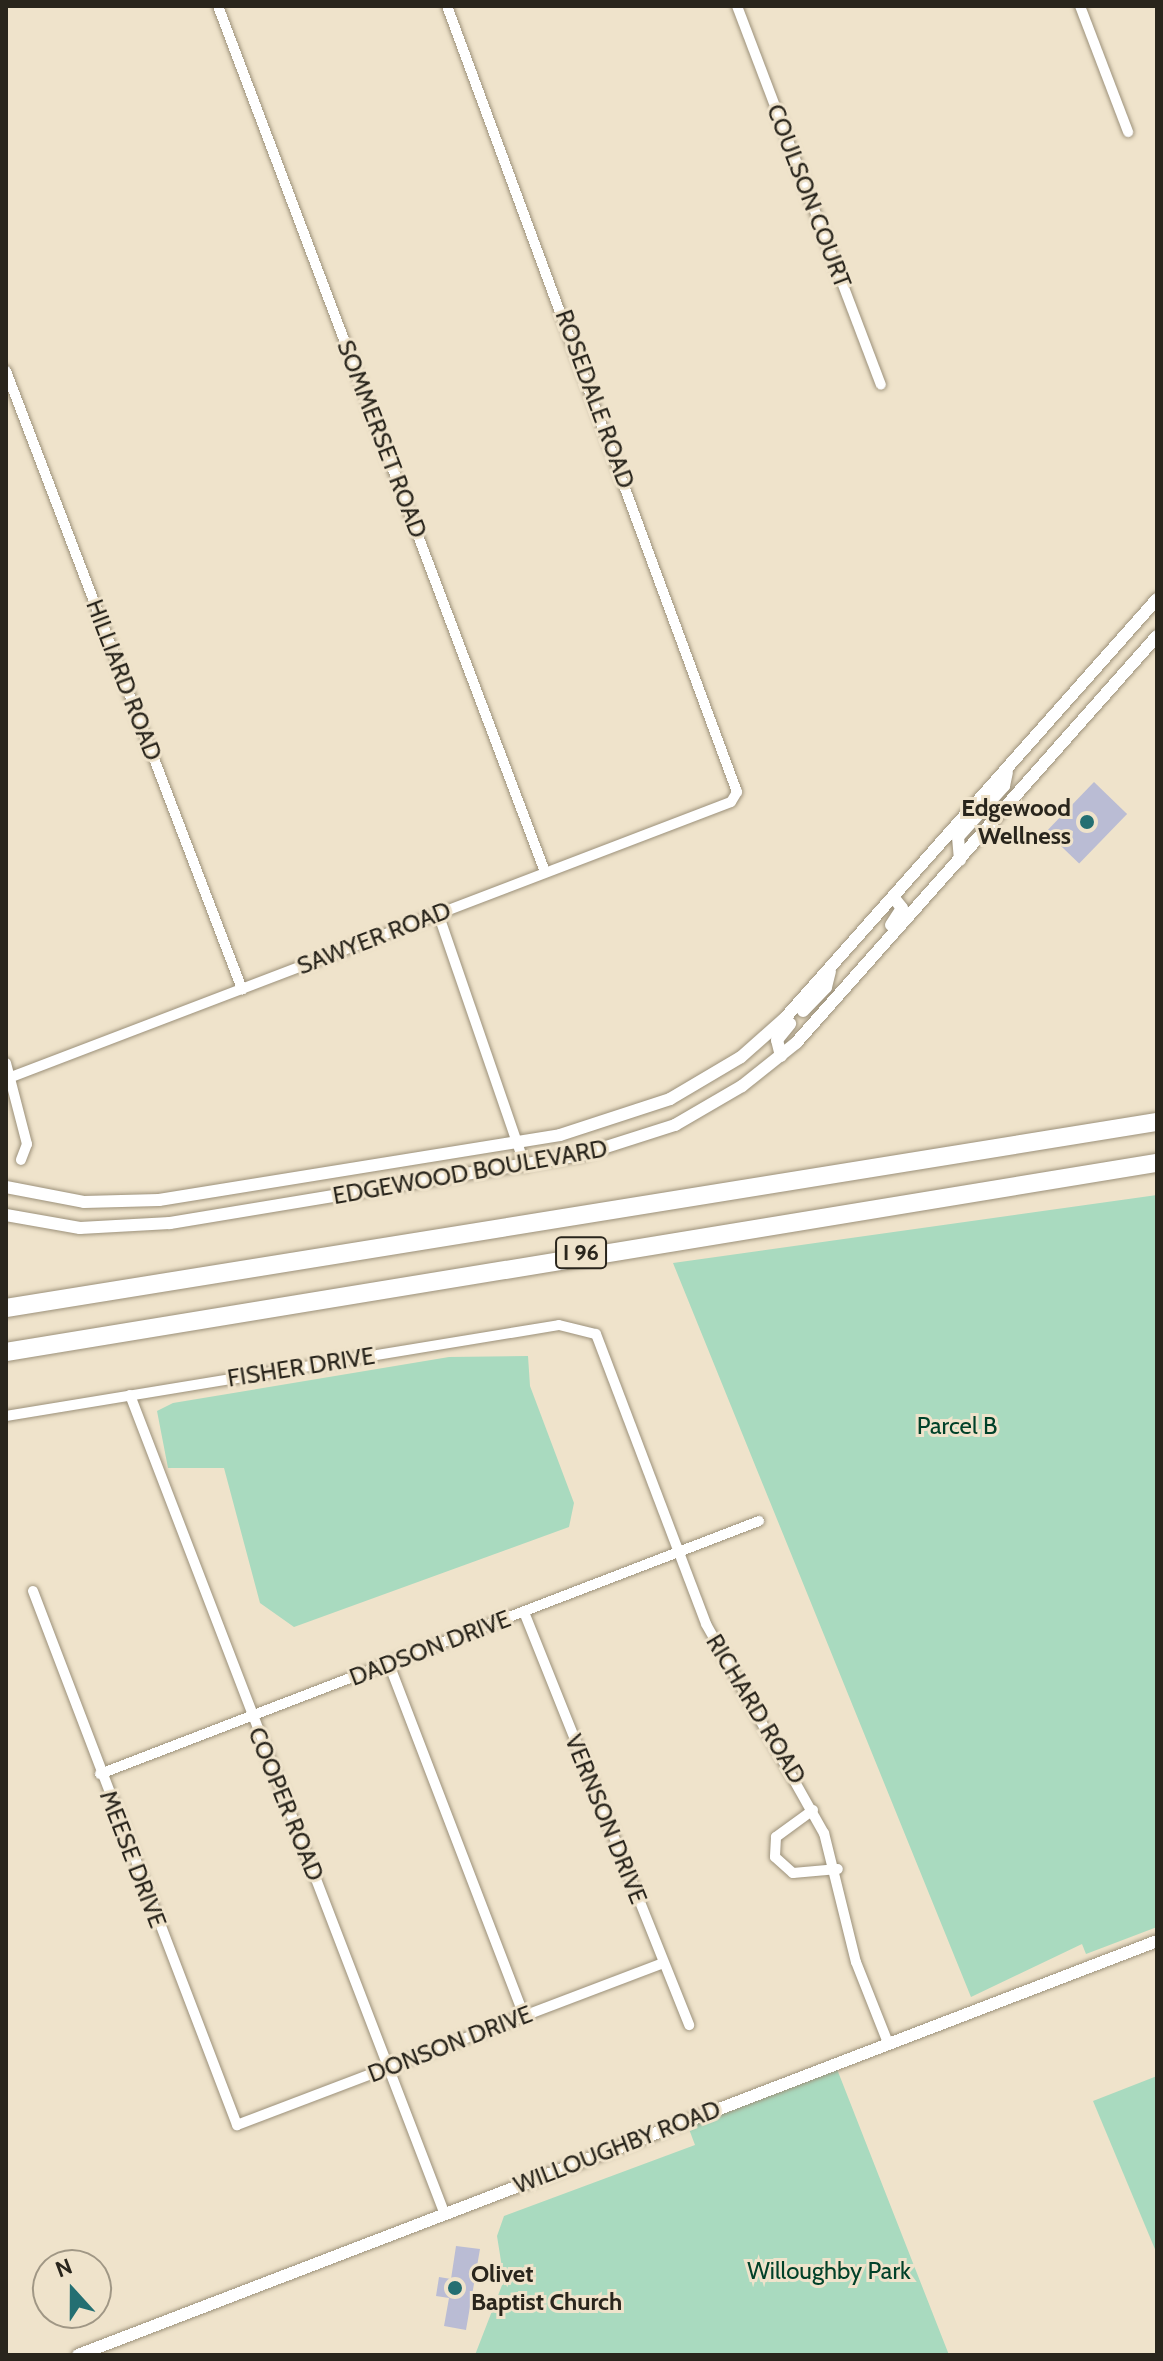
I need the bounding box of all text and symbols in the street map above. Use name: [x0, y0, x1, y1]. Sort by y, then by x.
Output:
street label: COULSON COURT: [761, 100, 857, 292]
street label: ROSEDALE ROAD: [549, 306, 641, 492]
street label: SOMMERSET ROAD: [331, 336, 433, 542]
street label: HILLIARD ROAD: [80, 595, 168, 765]
place label: Edgewood Wellness: [961, 794, 1071, 850]
marker: Edgewood Wellness: [1078, 813, 1096, 831]
street label: SAWYER ROAD: [293, 895, 455, 981]
street label: EDGEWOOD BOULEVARD: [331, 1134, 609, 1210]
road number: I 96: [555, 1235, 607, 1271]
street label: FISHER DRIVE: [225, 1341, 377, 1393]
park label: Parcel B: [917, 1412, 997, 1440]
street label: DADSON DRIVE: [345, 1604, 515, 1692]
street label: RICHARD ROAD: [700, 1629, 812, 1789]
street label: COOPER ROAD: [242, 1723, 330, 1885]
street label: VERNSON DRIVE: [559, 1730, 653, 1908]
street label: MEESE DRIVE: [94, 1786, 172, 1932]
street label: DONSON DRIVE: [364, 1999, 536, 2089]
street label: WILLOUGHBY ROAD: [510, 2094, 724, 2200]
north arrow: [32, 2249, 112, 2329]
text: N: [52, 2253, 76, 2283]
park label: Willoughby Park: [747, 2257, 911, 2285]
place label: Olivet Baptist Church: [471, 2260, 622, 2316]
marker: Olivet Baptist Church: [446, 2279, 464, 2297]

